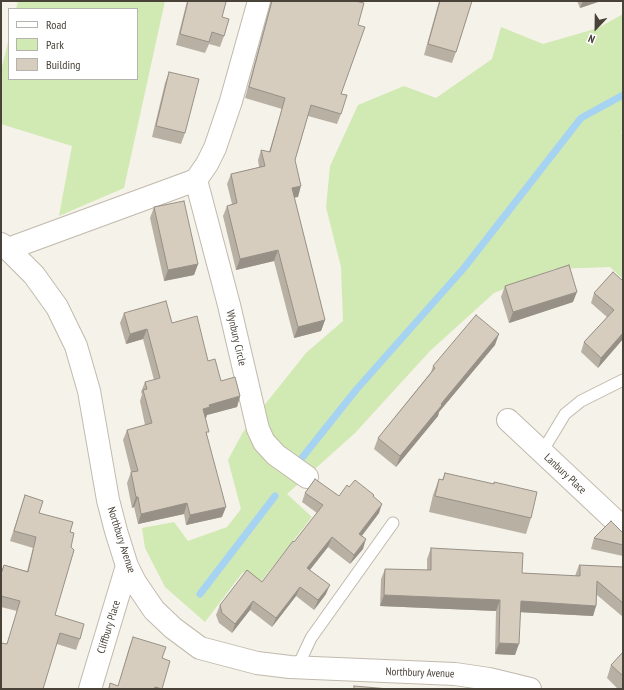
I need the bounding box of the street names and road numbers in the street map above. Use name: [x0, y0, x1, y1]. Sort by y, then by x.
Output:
street label: Wynbury Circle: [223, 309, 249, 367]
street label: Lanbury Place: [541, 451, 589, 497]
street label: Northbury Avenue: [104, 505, 138, 575]
street label: Cliffbury Place: [95, 599, 123, 655]
street label: Northbury Avenue: [385, 665, 455, 681]

